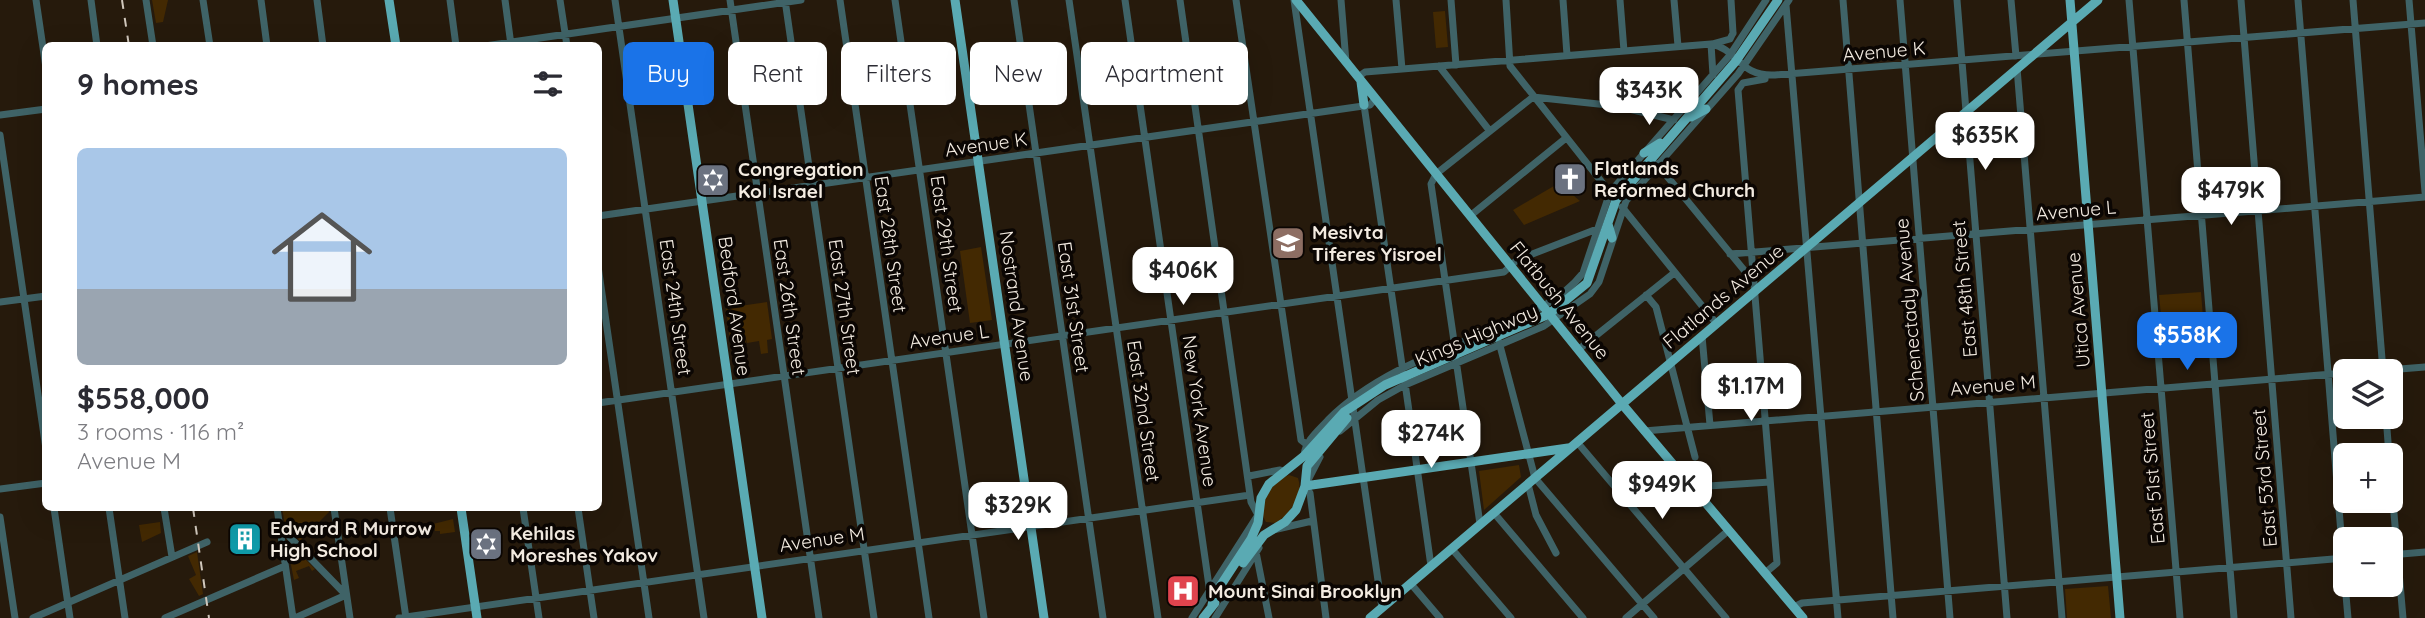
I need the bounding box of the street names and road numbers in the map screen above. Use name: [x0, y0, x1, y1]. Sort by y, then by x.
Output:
street label: Avenue K: [1842, 35, 1926, 67]
street label: Avenue K: [943, 126, 1029, 162]
street label: East 28th Street: [870, 174, 912, 314]
street label: East 29th Street: [925, 174, 969, 314]
street label: Avenue L: [2035, 195, 2117, 225]
street label: Schenectady Avenue: [1889, 217, 1929, 403]
street label: East 48th Street: [1946, 219, 1982, 359]
street label: Nostrand Avenue: [995, 229, 1039, 383]
street label: Bedford Avenue: [713, 235, 757, 377]
street label: Flatbush Avenue: [1505, 236, 1615, 364]
street label: East 24th Street: [655, 237, 697, 377]
street label: East 26th Street: [769, 237, 811, 377]
street label: East 27th Street: [824, 237, 866, 377]
street label: Flatlands Avenue: [1658, 238, 1788, 354]
street label: East 31st Street: [1053, 240, 1095, 374]
street label: Utica Avenue: [2061, 251, 2095, 369]
street label: Kings Highway: [1411, 298, 1541, 372]
street label: Avenue L: [908, 319, 990, 353]
street label: New York Avenue: [1177, 334, 1223, 488]
street label: East 32nd Street: [1122, 339, 1166, 483]
street label: Avenue M: [1949, 369, 2037, 401]
street label: East 53rd Street: [2246, 408, 2282, 548]
street label: East 51st Street: [2134, 411, 2170, 545]
street label: Avenue M: [778, 521, 866, 557]

